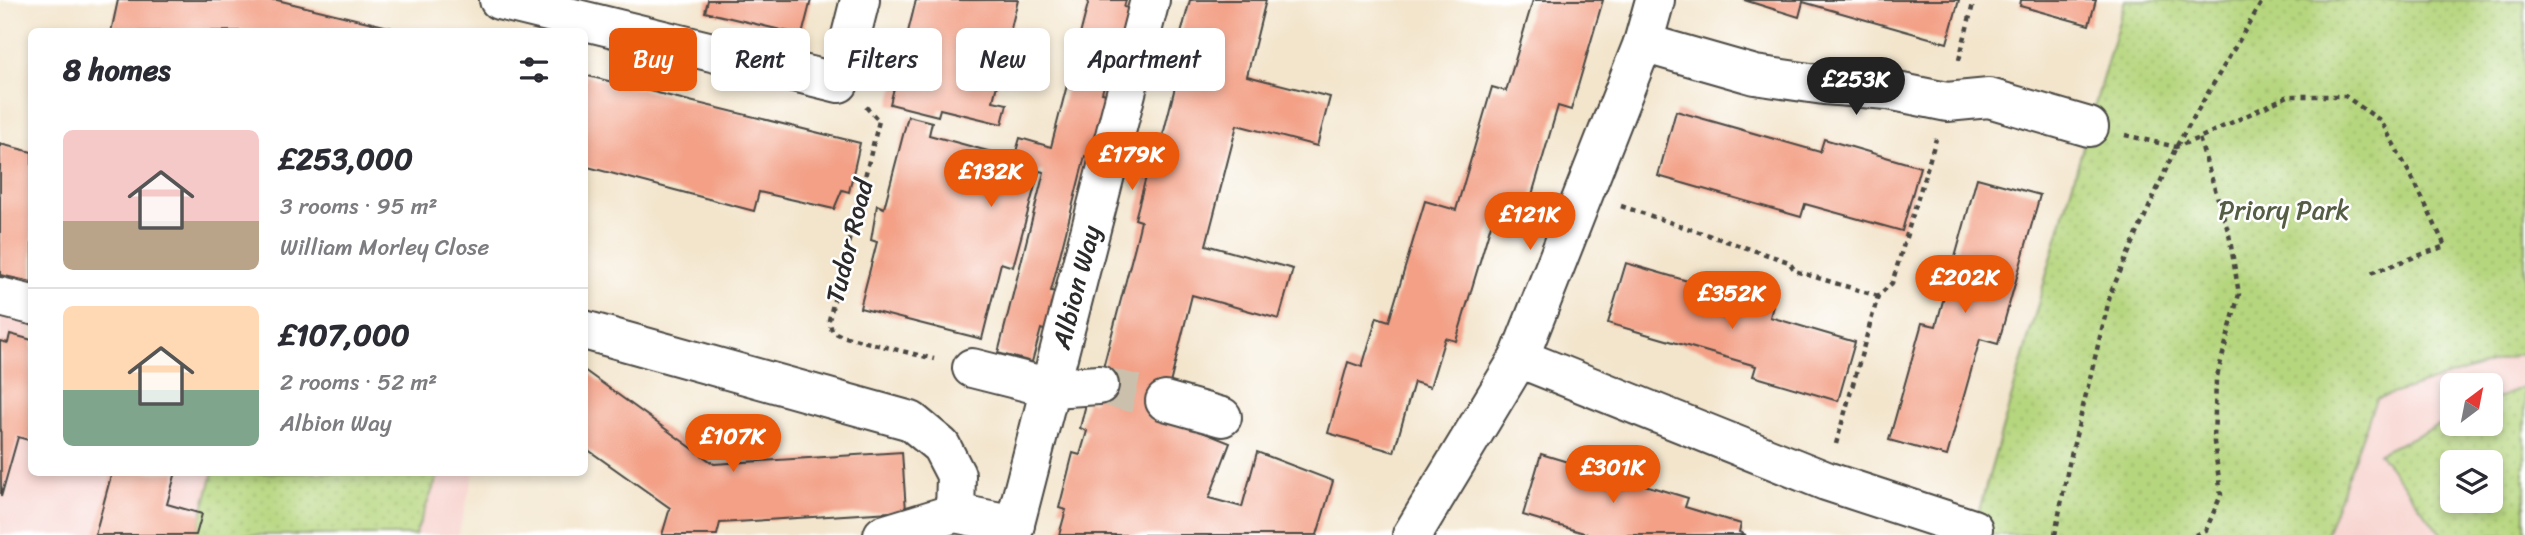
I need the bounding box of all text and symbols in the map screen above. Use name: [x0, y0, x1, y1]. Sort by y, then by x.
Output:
chip: Buy: [609, 28, 697, 91]
chip: Rent: [711, 28, 810, 91]
chip: Filters: [824, 28, 942, 91]
chip: New: [956, 28, 1050, 91]
chip: Apartment: [1064, 28, 1225, 91]
text: 8 homes: [63, 43, 171, 97]
icon: filters: [515, 51, 553, 89]
pin: £253K: [1807, 58, 1905, 117]
text: £253K: [1823, 59, 1889, 100]
text: £253,000: [280, 132, 413, 186]
pin: £179K: [1083, 132, 1181, 192]
text: £179K: [1100, 134, 1164, 175]
pin: £132K: [942, 150, 1040, 209]
text: £132K: [960, 151, 1022, 192]
icon: home: [119, 158, 203, 242]
street label: Tudor Road: [811, 172, 887, 308]
text: 3 rooms · 95 m²: [280, 186, 437, 227]
park label: Priory Park: [2219, 187, 2350, 233]
pin: £121K: [1481, 192, 1579, 252]
text: £121K: [1500, 194, 1560, 235]
street label: Albion Way: [1038, 220, 1114, 355]
text: William Morley Close: [280, 227, 489, 268]
pin: £202K: [1916, 256, 2014, 315]
text: £202K: [1931, 257, 1999, 298]
pin: £352K: [1683, 272, 1781, 331]
text: £352K: [1699, 273, 1765, 314]
text: £107,000: [280, 308, 410, 362]
icon: home: [119, 334, 203, 418]
text: 2 rooms · 52 m²: [280, 362, 437, 403]
north arrow: [2440, 373, 2502, 436]
map controls: [2440, 373, 2503, 513]
text: Albion Way: [280, 403, 392, 444]
pin: £107K: [684, 414, 782, 474]
text: £107K: [701, 416, 765, 457]
pin: £301K: [1564, 446, 1662, 505]
text: £301K: [1581, 447, 1645, 488]
button: layers: [2440, 450, 2503, 513]

